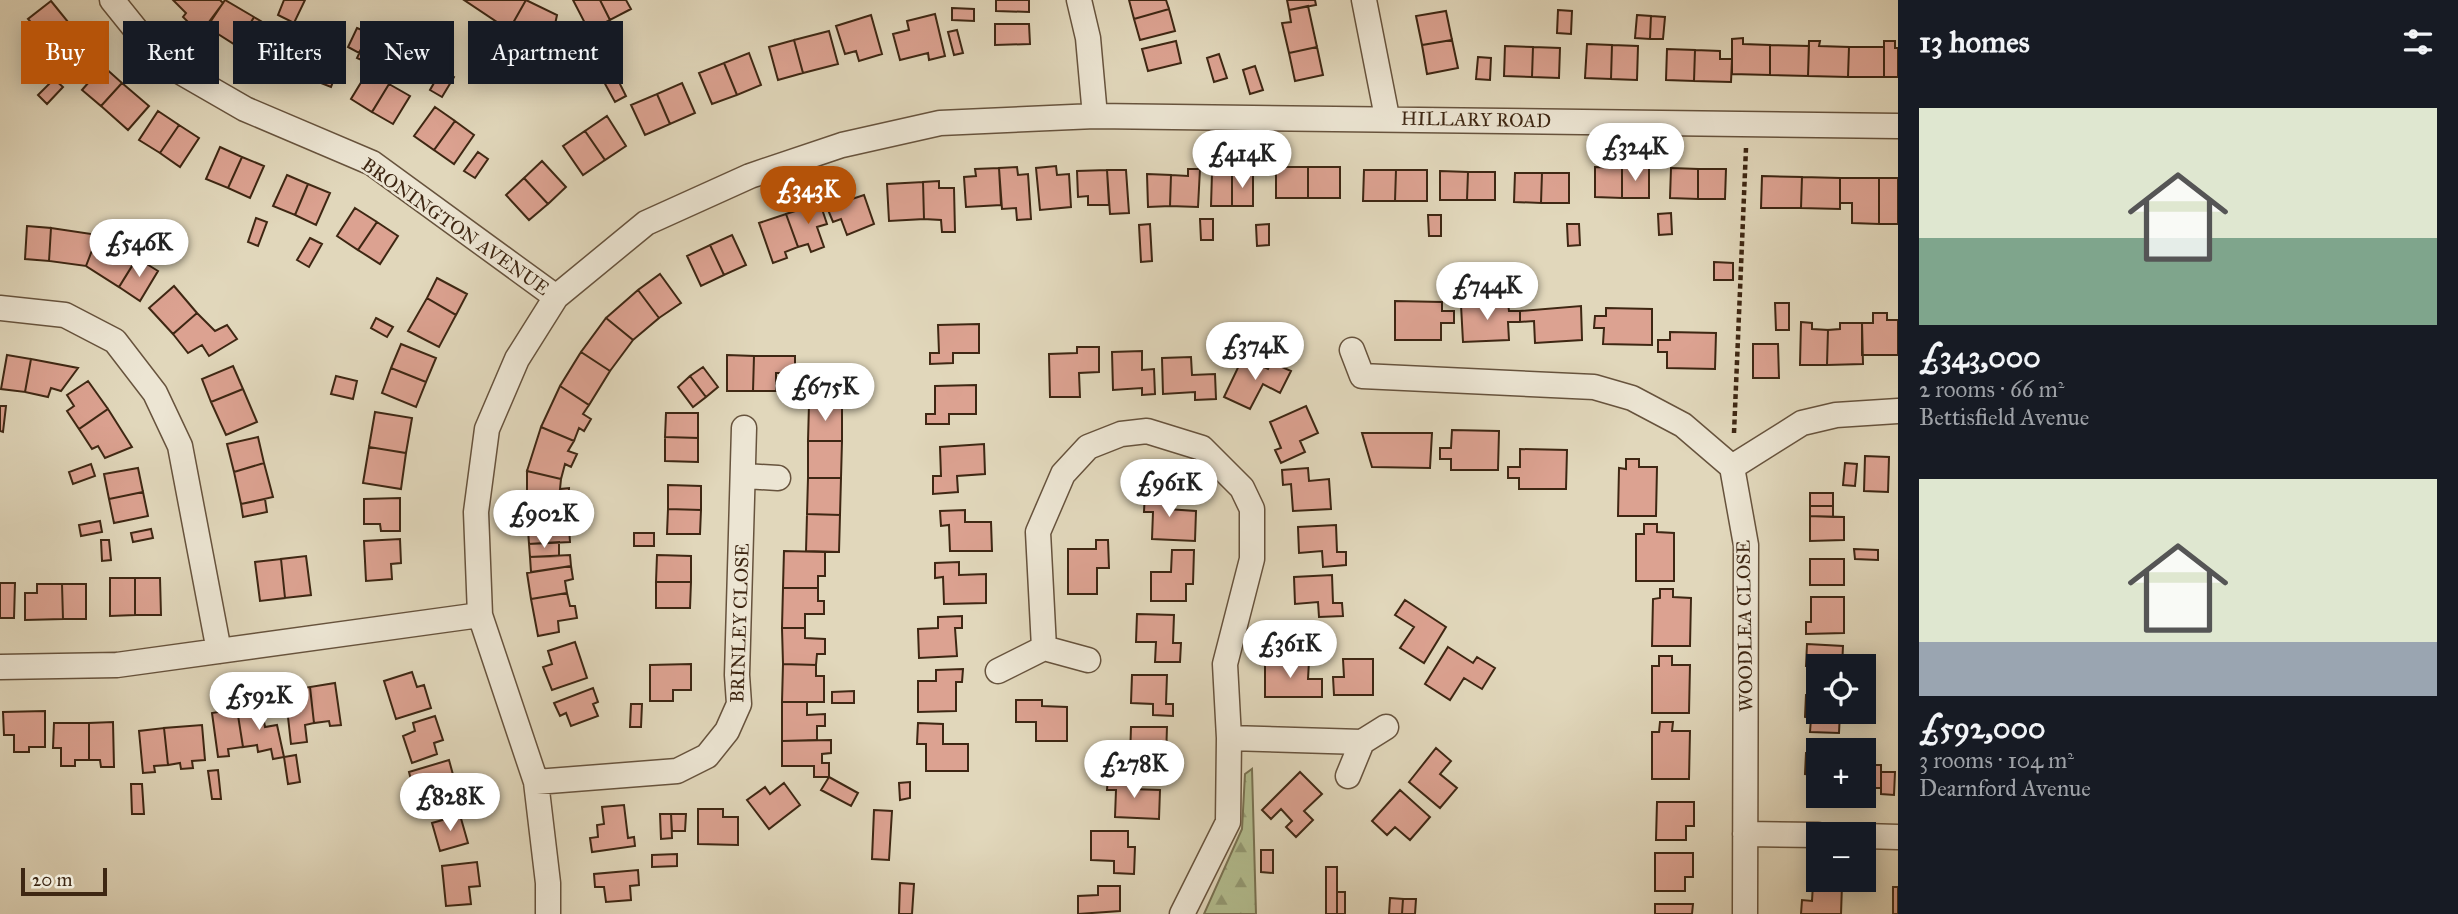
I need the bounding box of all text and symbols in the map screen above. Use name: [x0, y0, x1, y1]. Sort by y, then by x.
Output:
chip: Buy: [21, 21, 109, 84]
chip: Rent: [123, 21, 219, 84]
chip: Filters: [233, 21, 346, 84]
chip: New: [360, 21, 454, 84]
chip: Apartment: [468, 21, 623, 84]
icon: filters: [2399, 23, 2437, 61]
text: 13 homes: [1919, 24, 2030, 60]
street label: HILLARY ROAD: [1401, 107, 1551, 132]
pin: £324K: [1586, 124, 1684, 183]
pin: £414K: [1193, 130, 1291, 190]
text: £324K: [1602, 132, 1668, 160]
text: £414K: [1208, 139, 1276, 167]
street label: BRONINGTON AVENUE: [357, 153, 554, 300]
icon: home: [2115, 154, 2241, 280]
pin: £343K: [759, 166, 857, 226]
text: £343K: [776, 175, 840, 203]
pin: £546K: [90, 219, 188, 279]
text: £546K: [105, 228, 173, 256]
pin: £744K: [1438, 262, 1536, 322]
text: £744K: [1452, 271, 1522, 299]
pin: £374K: [1206, 322, 1304, 382]
text: £374K: [1222, 331, 1288, 359]
text: £343,000: [1919, 339, 2041, 375]
pin: £675K: [776, 364, 874, 423]
text: £675K: [791, 372, 859, 400]
text: 2 rooms · 66 m²: [1919, 375, 2064, 403]
text: Bettisfield Avenue: [1919, 403, 2089, 431]
pin: £961K: [1120, 460, 1218, 519]
text: £961K: [1136, 468, 1202, 496]
pin: £902K: [495, 490, 593, 550]
text: £902K: [509, 499, 579, 527]
icon: home: [2115, 525, 2241, 651]
street label: WOODLEA CLOSE: [1731, 539, 1757, 712]
street label: BRINLEY CLOSE: [725, 542, 754, 703]
pin: £361K: [1241, 620, 1339, 680]
text: £361K: [1259, 629, 1321, 657]
map controls: [1806, 654, 1876, 892]
button: locate: [1806, 654, 1876, 724]
pin: £592K: [210, 672, 308, 732]
text: £592K: [226, 681, 292, 709]
text: £592,000: [1919, 710, 2045, 746]
button: +: [1806, 738, 1876, 808]
pin: £278K: [1085, 740, 1183, 800]
text: 3 rooms · 104 m²: [1919, 746, 2074, 774]
text: £278K: [1100, 749, 1168, 777]
pin: £828K: [401, 774, 499, 833]
text: Dearnford Avenue: [1919, 774, 2091, 802]
text: £828K: [416, 782, 484, 810]
button: −: [1806, 822, 1876, 892]
scale bar: [21, 865, 107, 897]
text: 20 m: [32, 868, 73, 891]

